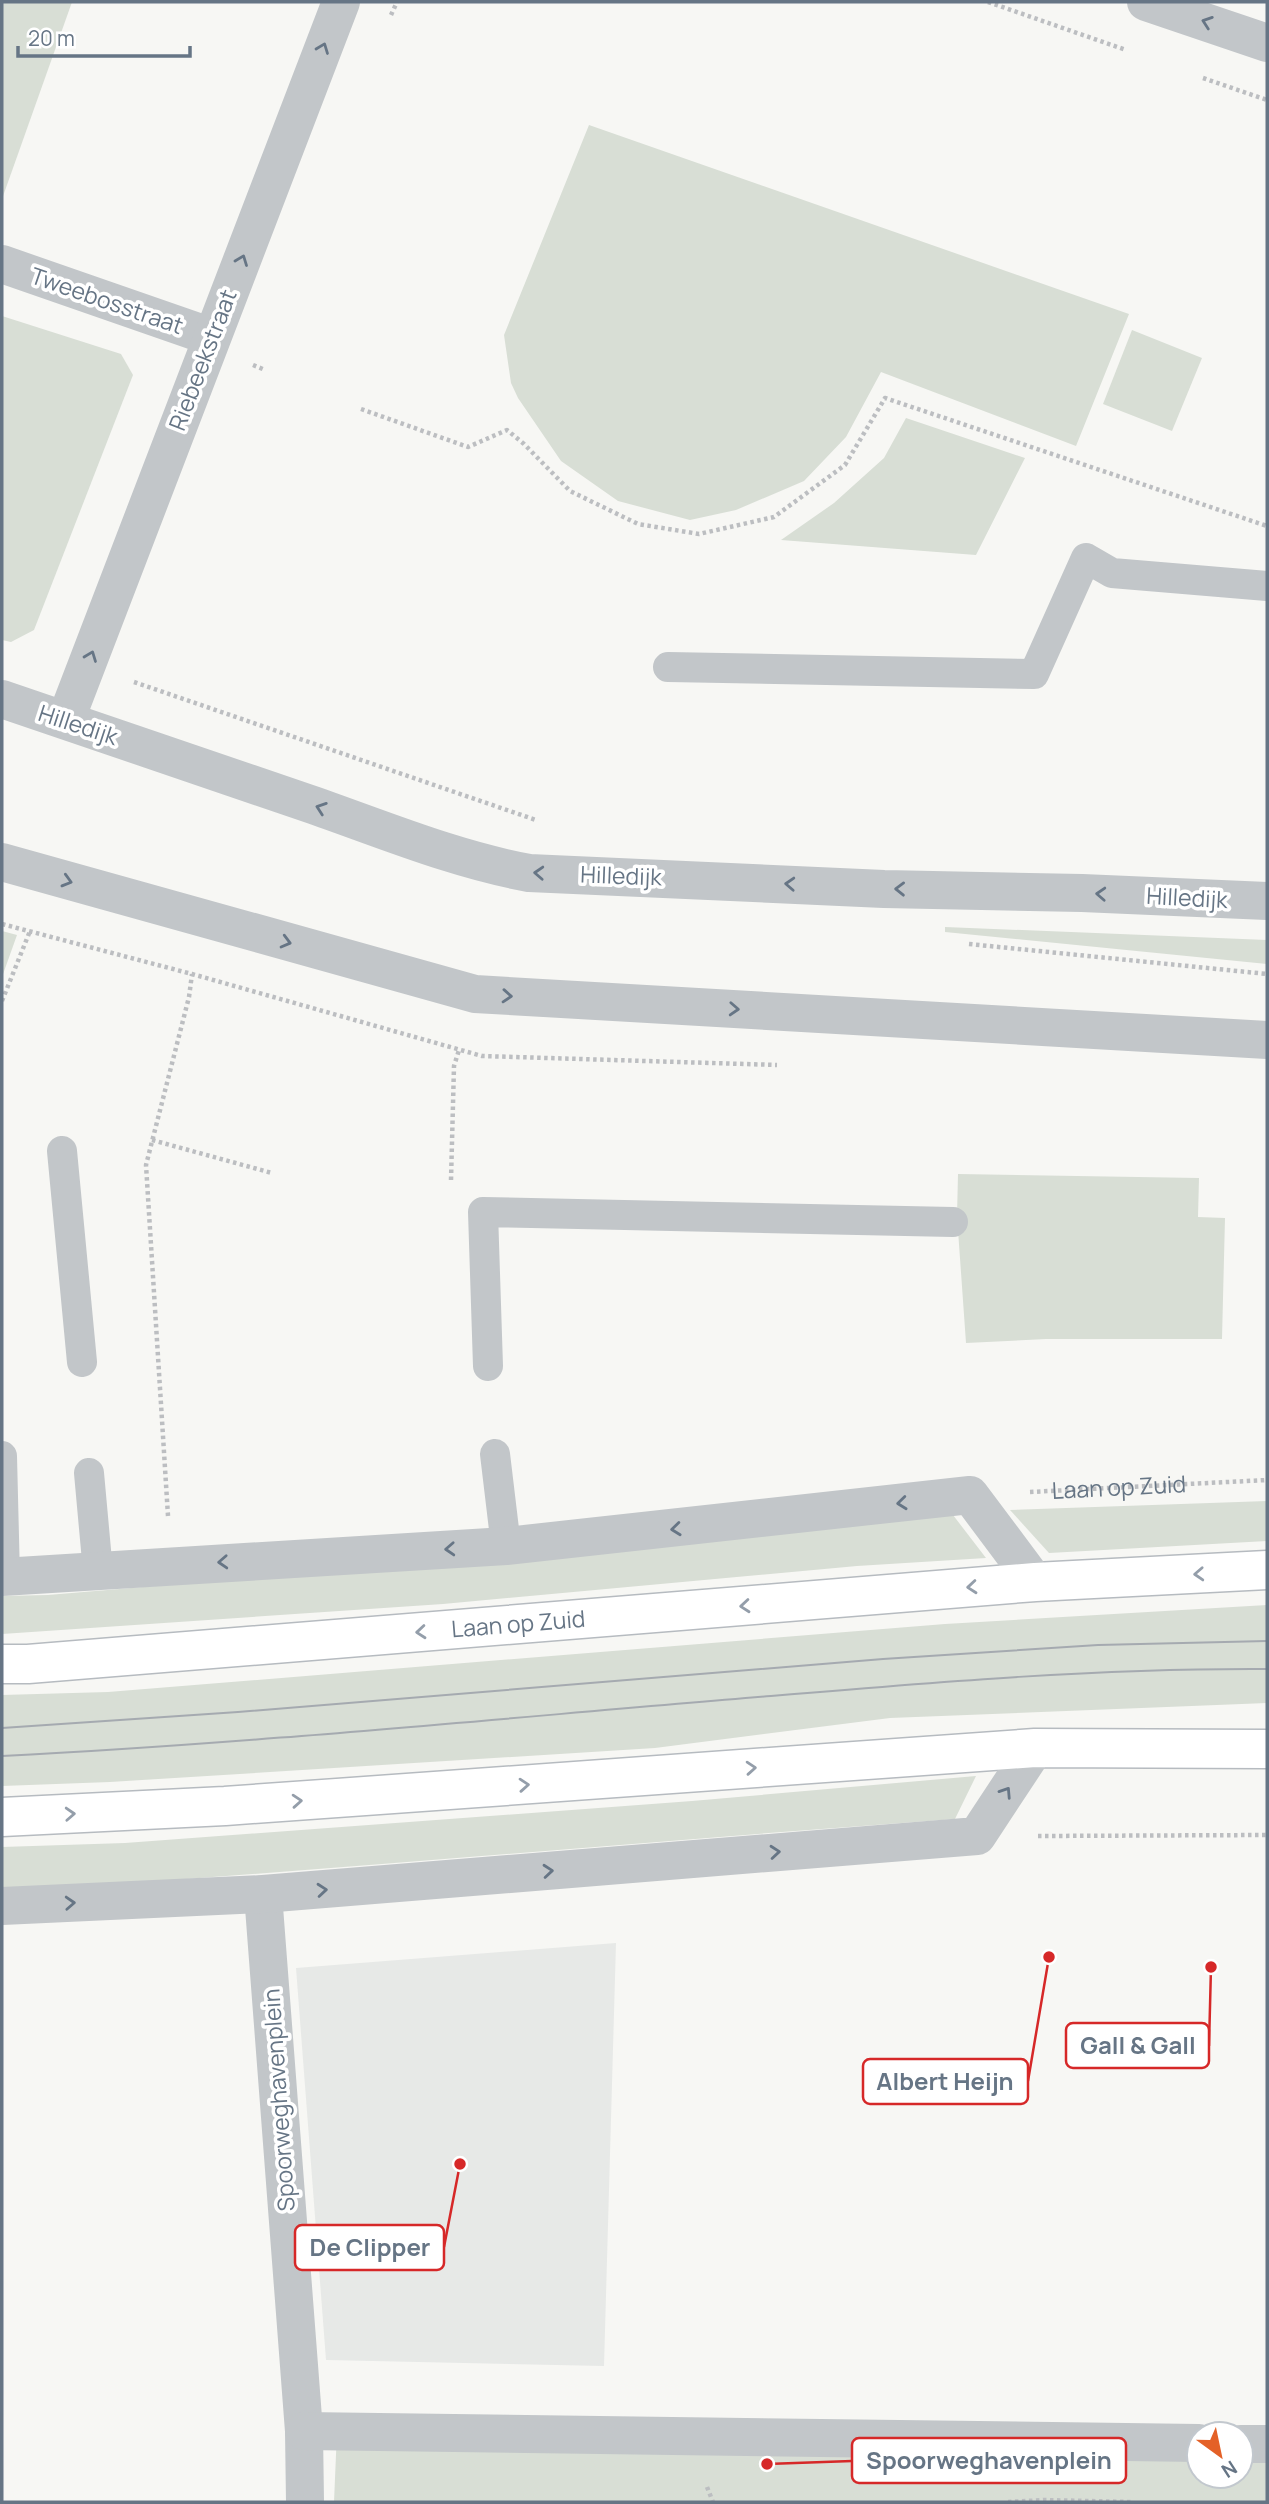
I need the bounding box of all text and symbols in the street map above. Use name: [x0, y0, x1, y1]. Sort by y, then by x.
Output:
scale bar: [18, 14, 189, 58]
one-way arrow: [1201, 16, 1213, 30]
text: 20 m: [28, 24, 75, 52]
one-way arrow: [315, 43, 329, 55]
one-way arrow: [233, 255, 247, 267]
street label: Tweebosstraat: [27, 259, 188, 341]
street label: Riebeekstraat: [160, 284, 244, 435]
one-way arrow: [83, 650, 97, 663]
street label: Hilledijk: [35, 696, 123, 752]
one-way arrow: [316, 802, 328, 816]
street label: Hilledijk: [580, 858, 663, 892]
one-way arrow: [533, 866, 544, 881]
one-way arrow: [61, 872, 73, 887]
one-way arrow: [784, 876, 795, 891]
street label: Hilledijk: [1146, 879, 1229, 915]
one-way arrow: [895, 881, 905, 897]
one-way arrow: [1095, 886, 1106, 901]
one-way arrow: [280, 934, 292, 948]
one-way arrow: [502, 988, 513, 1003]
one-way arrow: [729, 1002, 740, 1017]
street label: Laan op Zuid: [1051, 1467, 1187, 1506]
one-way arrow: [897, 1495, 908, 1510]
one-way arrow: [671, 1521, 682, 1536]
one-way arrow: [444, 1541, 455, 1556]
one-way arrow: [217, 1555, 228, 1570]
one-way arrow: [1193, 1566, 1204, 1581]
one-way arrow: [966, 1579, 977, 1594]
one-way arrow: [739, 1598, 750, 1613]
street label: Laan op Zuid: [450, 1602, 586, 1644]
one-way arrow: [415, 1624, 426, 1639]
one-way arrow: [746, 1761, 757, 1776]
one-way arrow: [519, 1778, 530, 1793]
one-way arrow: [998, 1787, 1011, 1800]
one-way arrow: [292, 1794, 303, 1809]
one-way arrow: [65, 1806, 76, 1821]
one-way arrow: [770, 1845, 781, 1860]
one-way arrow: [543, 1864, 554, 1879]
one-way arrow: [316, 1883, 327, 1898]
one-way arrow: [65, 1896, 76, 1911]
street label: Spoorweghavenplein: [254, 1988, 302, 2212]
callout: Gall & Gall: [1066, 2023, 1209, 2068]
text: Gall & Gall: [1080, 2028, 1196, 2061]
callout: Albert Heijn: [863, 2059, 1028, 2104]
text: Albert Heijn: [876, 2064, 1014, 2097]
callout: De Clipper: [295, 2225, 444, 2270]
text: De Clipper: [310, 2230, 430, 2263]
north arrow: [1185, 2420, 1255, 2490]
callout: Spoorweghavenplein: [852, 2438, 1126, 2483]
text: Spoorweghavenplein: [866, 2443, 1112, 2476]
text: N: [1216, 2455, 1242, 2484]

